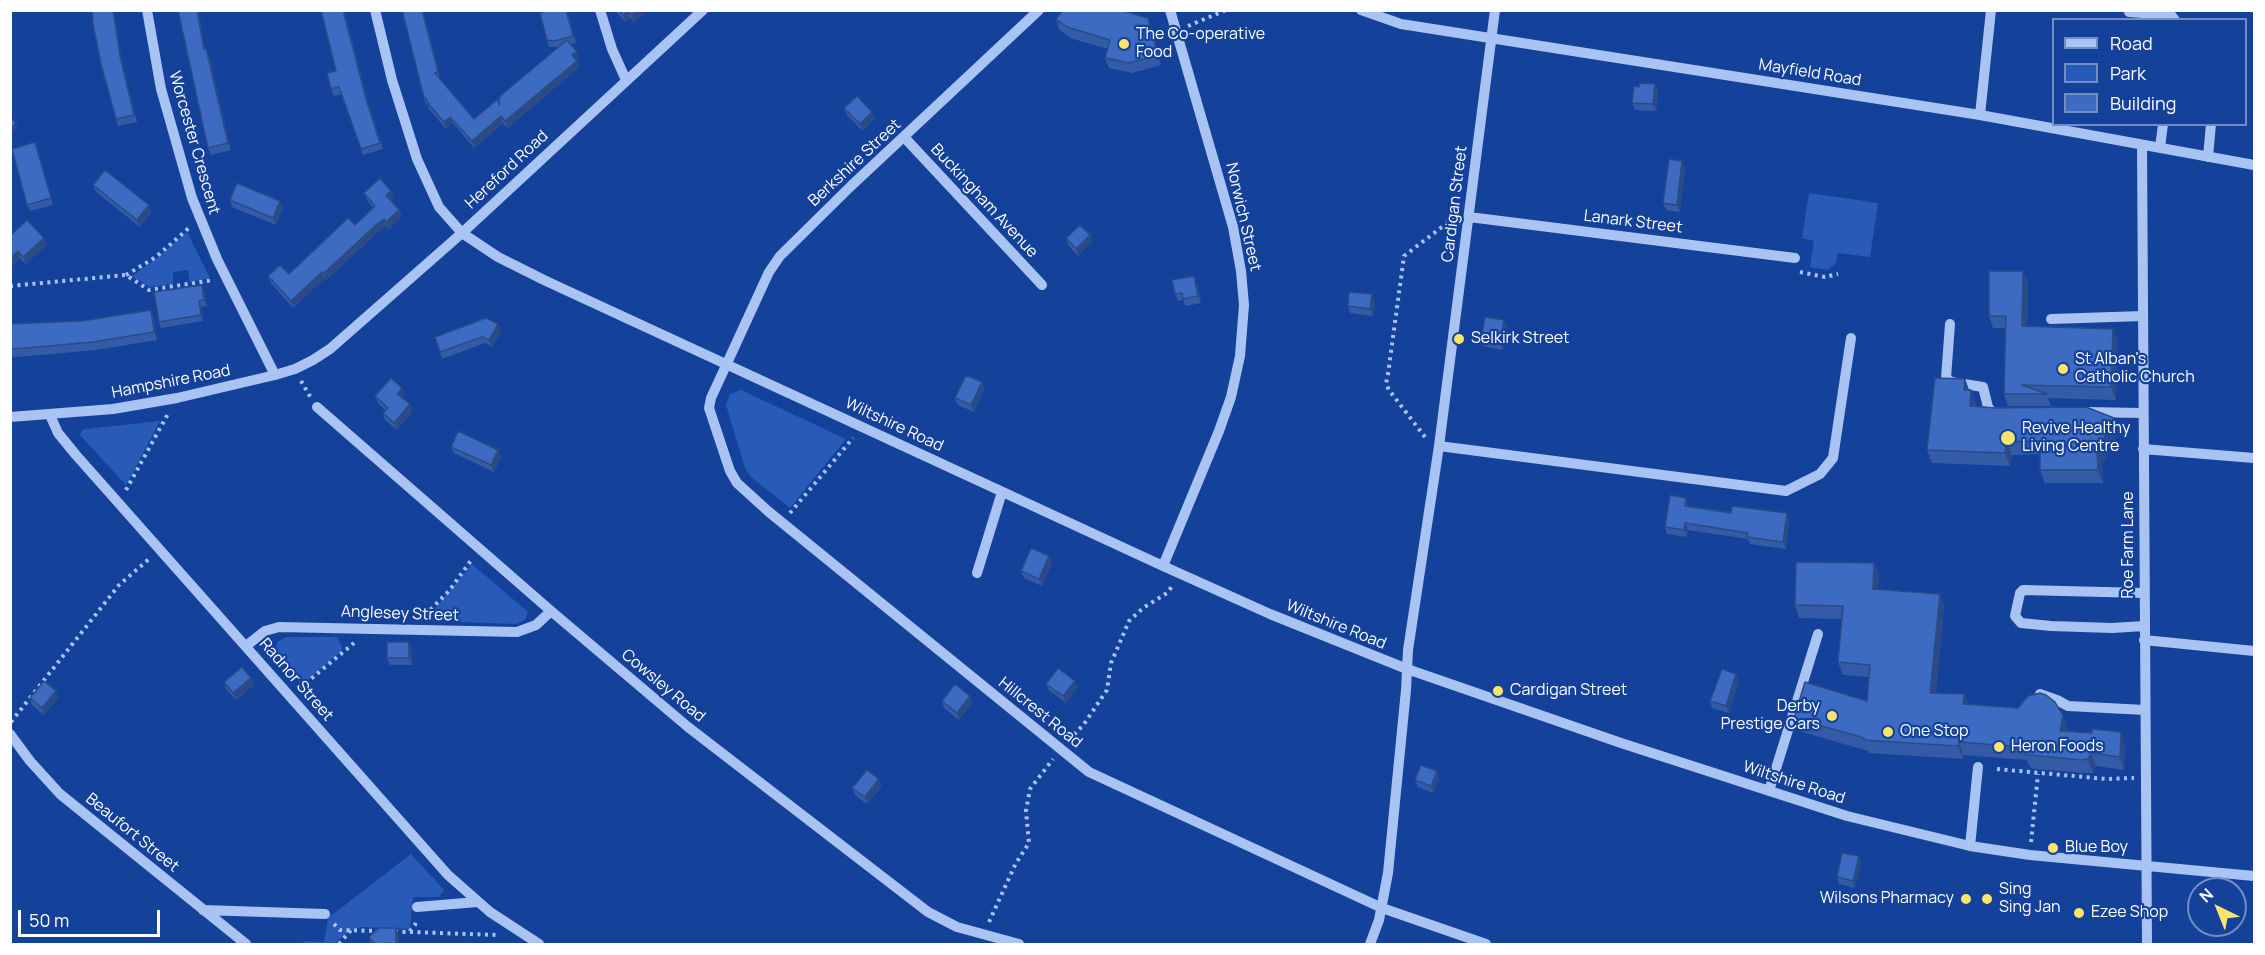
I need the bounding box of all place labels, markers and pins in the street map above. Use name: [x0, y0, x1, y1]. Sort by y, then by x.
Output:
place label: The Co-operative Food: [1136, 25, 1265, 63]
marker: The Co-operative Food: [1117, 37, 1131, 51]
place label: Selkirk Street: [1471, 329, 1570, 349]
marker: Selkirk Street: [1452, 332, 1466, 346]
place label: St Alban's Catholic Church: [2075, 350, 2195, 388]
marker: St Alban's Catholic Church: [2056, 362, 2070, 376]
place label: Revive Healthy Living Centre: [2022, 419, 2130, 457]
marker: Revive Healthy Living Centre: [1999, 429, 2017, 447]
place label: Cardigan Street: [1510, 681, 1627, 701]
marker: Cardigan Street: [1491, 684, 1505, 698]
place label: Derby Prestige Cars: [1721, 697, 1820, 735]
marker: Derby Prestige Cars: [1825, 709, 1839, 723]
place label: One Stop: [1900, 722, 1968, 742]
marker: One Stop: [1881, 725, 1895, 739]
place label: Heron Foods: [2011, 737, 2104, 757]
marker: Heron Foods: [1992, 740, 2006, 754]
place label: Blue Boy: [2065, 838, 2128, 858]
marker: Blue Boy: [2046, 841, 2060, 855]
place label: Sing Sing Jan: [1999, 880, 2061, 918]
place label: Wilsons Pharmacy: [1820, 889, 1954, 909]
marker: Wilsons Pharmacy: [1959, 892, 1973, 906]
marker: Sing Sing Jan: [1980, 892, 1994, 906]
place label: Ezee Shop: [2091, 903, 2168, 923]
marker: Ezee Shop: [2072, 906, 2086, 920]

